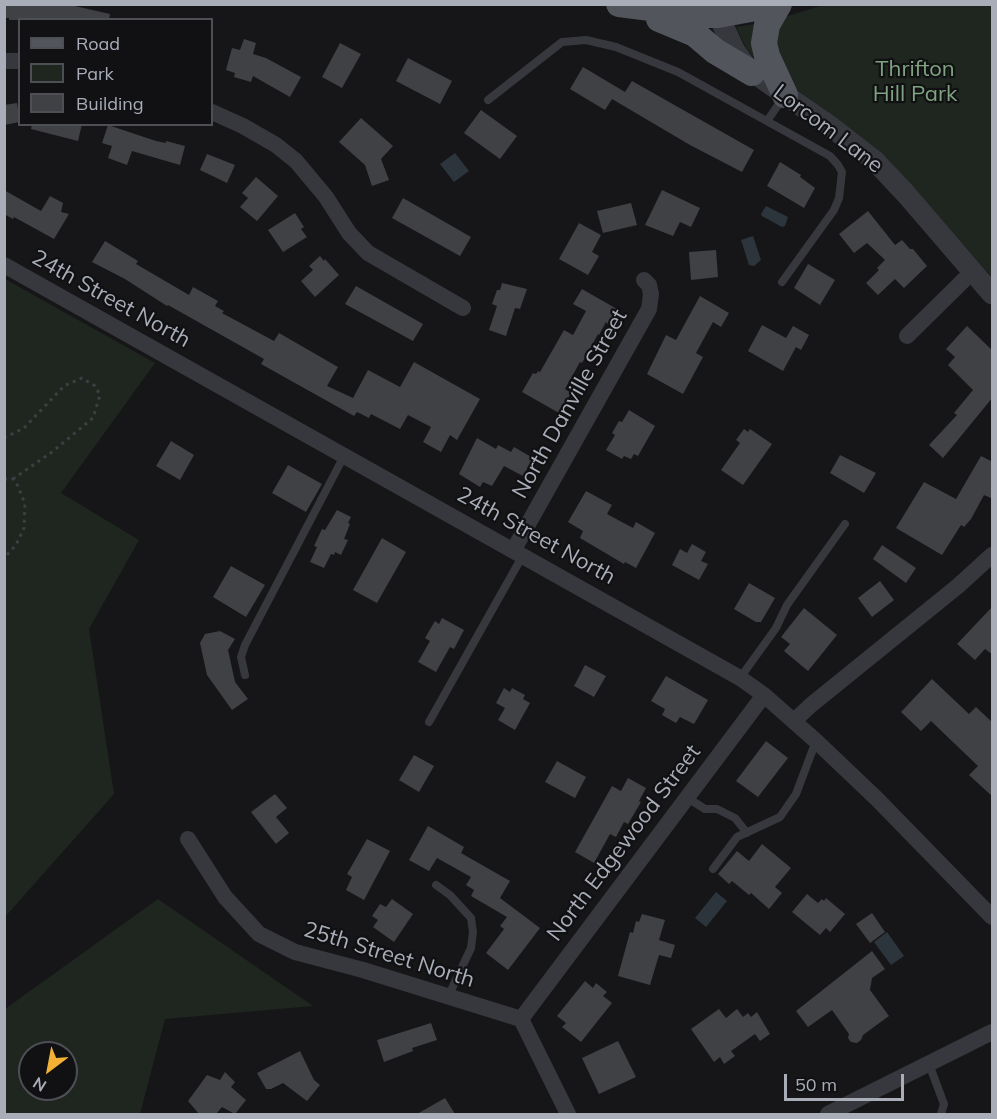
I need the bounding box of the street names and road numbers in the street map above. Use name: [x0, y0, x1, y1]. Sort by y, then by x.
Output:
street label: Lorcom Lane: [768, 79, 888, 179]
street label: 24th Street North: [27, 244, 195, 354]
street label: North Danville Street: [507, 305, 633, 503]
street label: 24th Street North: [452, 481, 620, 591]
street label: North Edgewood Street: [542, 740, 706, 946]
street label: 25th Street North: [300, 916, 478, 994]

